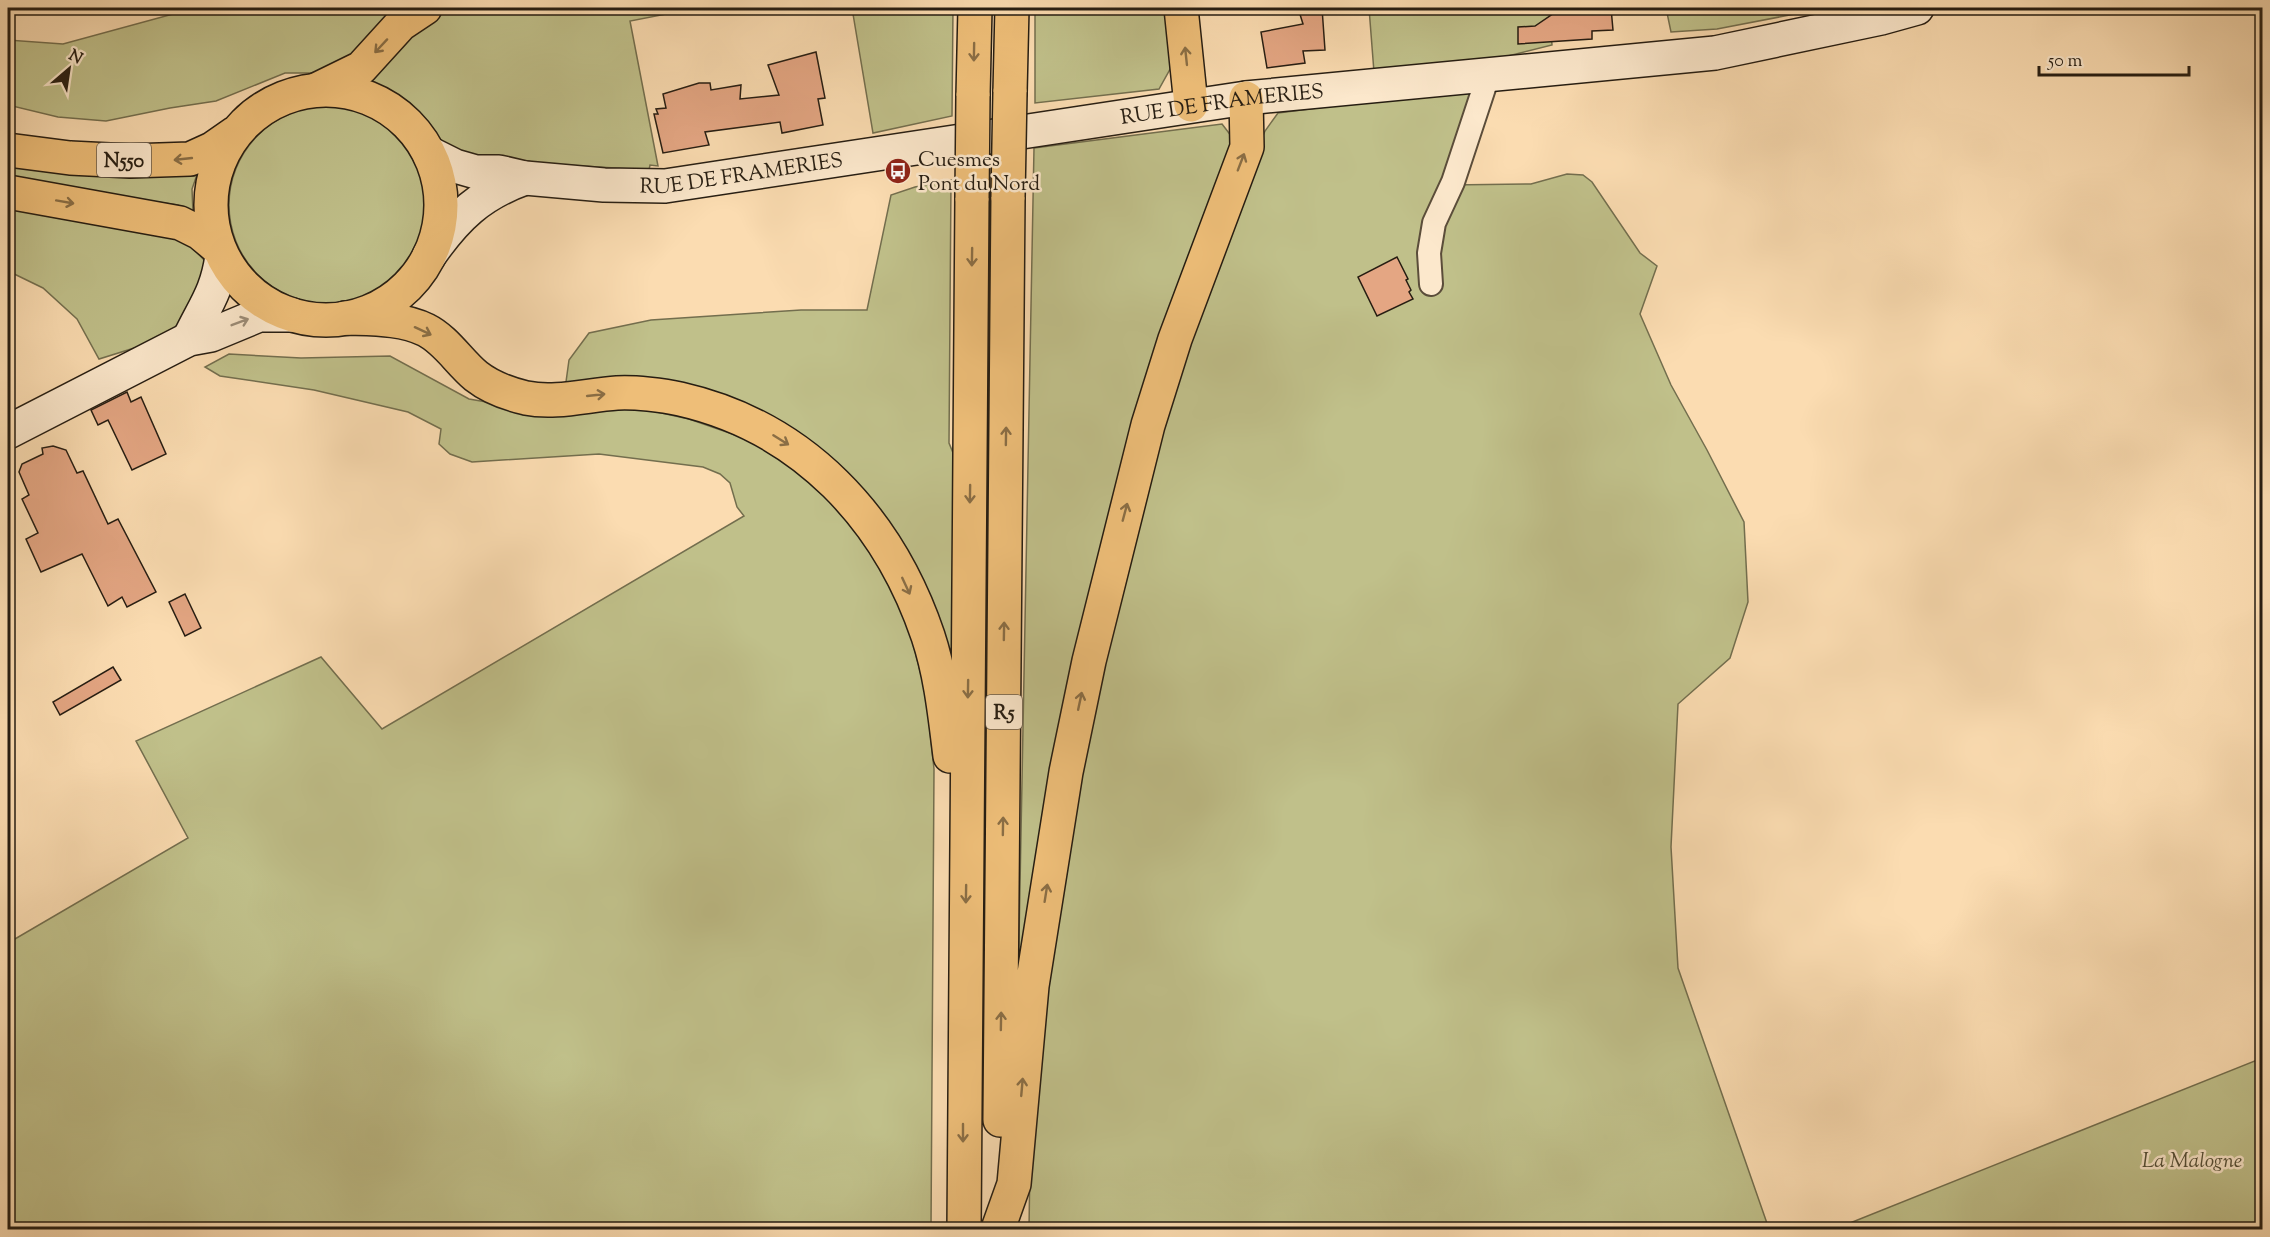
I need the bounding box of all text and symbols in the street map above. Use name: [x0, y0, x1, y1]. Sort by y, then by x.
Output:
one-way arrow: [374, 38, 388, 53]
north arrow: [39, 39, 99, 99]
scale bar: [2039, 39, 2189, 77]
one-way arrow: [968, 41, 980, 61]
text: N: [64, 45, 86, 71]
one-way arrow: [1180, 47, 1191, 67]
text: 50 m: [2047, 49, 2083, 75]
street label: RUE DE FRAMERIES: [1118, 78, 1325, 134]
road number: N550: [97, 143, 151, 177]
street label: RUE DE FRAMERIES: [639, 146, 845, 203]
place label: Cuesmes Pont du Nord: [918, 146, 1040, 200]
one-way arrow: [1237, 153, 1248, 172]
one-way arrow: [174, 154, 194, 165]
bus stop icon: Cuesmes Pont du Nord: [883, 156, 913, 186]
one-way arrow: [55, 197, 74, 208]
one-way arrow: [966, 246, 978, 266]
one-way arrow: [230, 316, 248, 327]
one-way arrow: [414, 325, 432, 337]
one-way arrow: [585, 389, 605, 400]
one-way arrow: [1000, 427, 1012, 447]
one-way arrow: [773, 434, 790, 447]
one-way arrow: [964, 483, 976, 503]
one-way arrow: [1120, 503, 1132, 522]
one-way arrow: [901, 577, 913, 595]
one-way arrow: [998, 622, 1010, 642]
one-way arrow: [962, 678, 974, 698]
one-way arrow: [1075, 692, 1087, 711]
road number: R5: [986, 695, 1022, 729]
one-way arrow: [997, 817, 1008, 837]
one-way arrow: [960, 884, 971, 904]
one-way arrow: [1041, 884, 1052, 904]
one-way arrow: [995, 1011, 1007, 1031]
one-way arrow: [1017, 1077, 1028, 1097]
one-way arrow: [957, 1122, 969, 1142]
park label: La Malogne: [2142, 1147, 2242, 1177]

